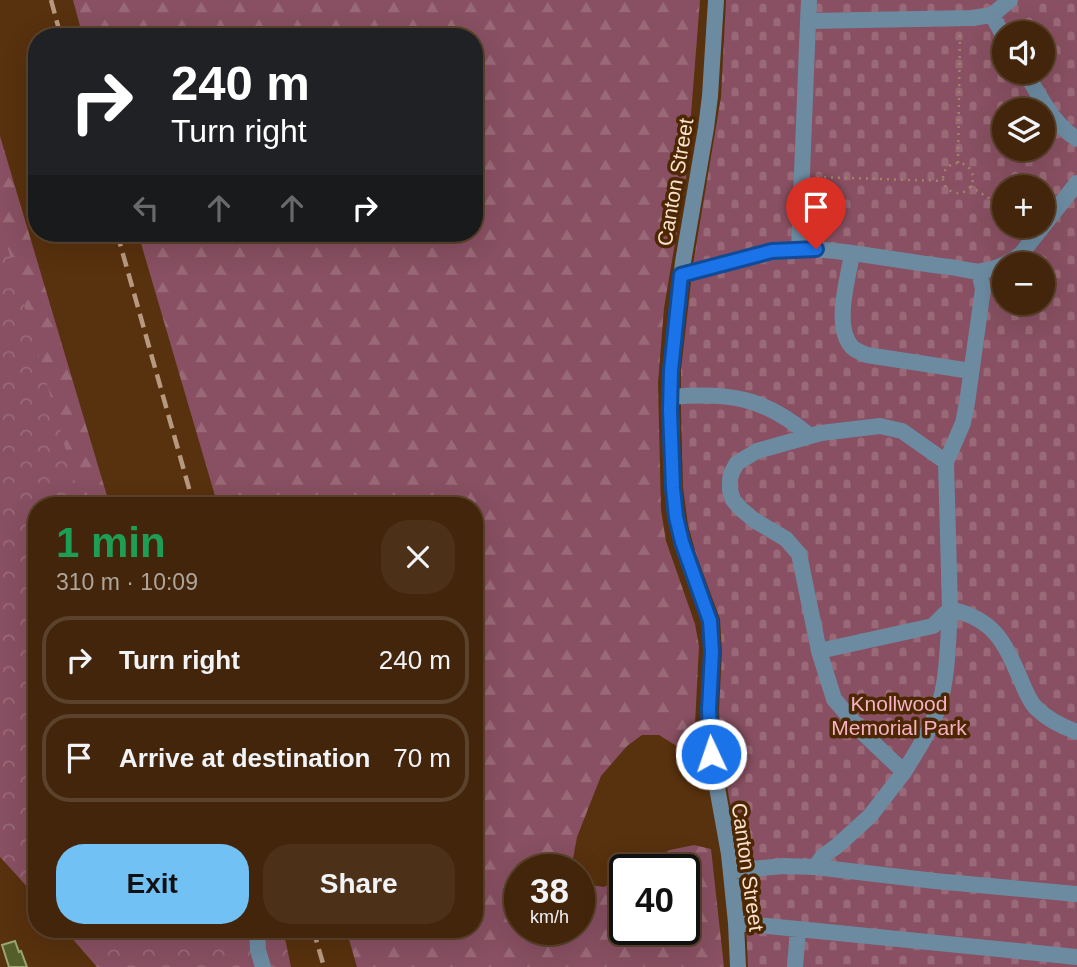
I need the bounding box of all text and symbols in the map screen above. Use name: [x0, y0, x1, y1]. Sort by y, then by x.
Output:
map controls: [992, 21, 1055, 315]
button: sound: [992, 21, 1055, 84]
icon: right: [56, 56, 147, 147]
text: 240 m: [171, 56, 310, 110]
button: layers: [992, 98, 1055, 161]
text: Turn right: [171, 113, 307, 149]
street label: Canton Street: [652, 116, 698, 248]
button: +: [992, 175, 1055, 238]
pin: [786, 177, 846, 249]
icon: arrive: [797, 188, 835, 226]
icon: left: [127, 189, 165, 227]
icon: ahead: [200, 189, 238, 227]
icon: ahead: [273, 189, 311, 227]
icon: right: [346, 189, 384, 227]
button: −: [992, 252, 1055, 315]
text: 1 min: [56, 519, 166, 566]
button: close: [381, 520, 455, 594]
text: 310 m · 10:09: [56, 569, 198, 595]
icon: right: [60, 641, 98, 679]
text: Turn right: [119, 645, 240, 675]
text: 240 m: [379, 645, 451, 675]
park label: Knollwood Memorial Park: [831, 692, 967, 739]
position arrow: [674, 717, 748, 791]
icon: arrive: [60, 739, 98, 777]
text: Arrive at destination: [119, 743, 370, 773]
text: 70 m: [393, 743, 451, 773]
street label: Canton Street: [728, 801, 768, 933]
button: Exit: [56, 844, 249, 924]
button: Share: [263, 844, 455, 924]
speed limit sign: 40: [609, 854, 700, 945]
text: 38: [530, 871, 569, 910]
text: km/h: [530, 907, 569, 927]

